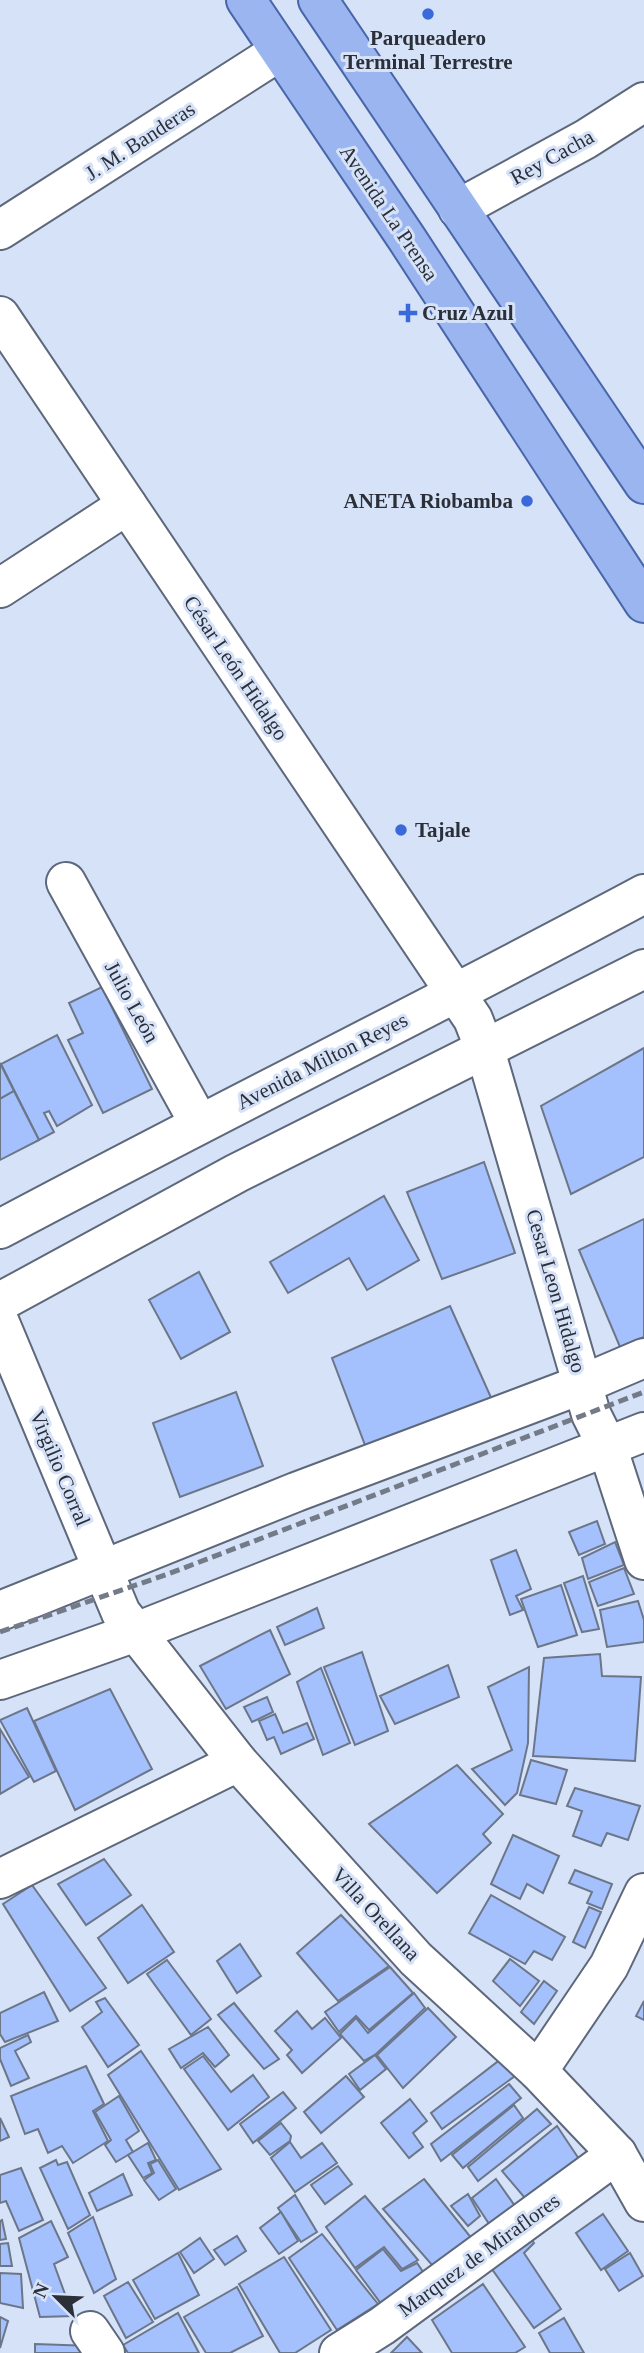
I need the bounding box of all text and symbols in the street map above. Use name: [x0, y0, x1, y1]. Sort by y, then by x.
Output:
marker: Parqueadero Terminal Terrestre: [420, 6, 436, 22]
place label: Parqueadero Terminal Terrestre: [343, 26, 513, 74]
street label: J. M. Banderas: [81, 97, 199, 185]
street label: Rey Cacha: [506, 124, 598, 190]
street label: Avenida La Prensa: [335, 141, 444, 286]
place label: Cruz Azul: [422, 301, 514, 325]
marker: Cruz Azul: [400, 305, 416, 321]
place label: ANETA Riobamba: [344, 489, 513, 513]
marker: ANETA Riobamba: [519, 493, 535, 509]
street label: César León Hidalgo: [179, 591, 293, 745]
place label: Tajale: [415, 818, 470, 842]
marker: Tajale: [393, 822, 409, 838]
street label: Julio León: [100, 957, 164, 1047]
street label: Avenida Milton Reyes: [233, 1007, 411, 1115]
street label: Cesar Leon Hidalgo: [521, 1206, 591, 1376]
street label: Virgilio Corral: [25, 1406, 95, 1530]
street label: Villa Orellana: [327, 1863, 426, 1966]
street label: Marquez de Miraflores: [394, 2188, 564, 2322]
north arrow: [21, 2262, 91, 2332]
text: N: [29, 2280, 53, 2301]

